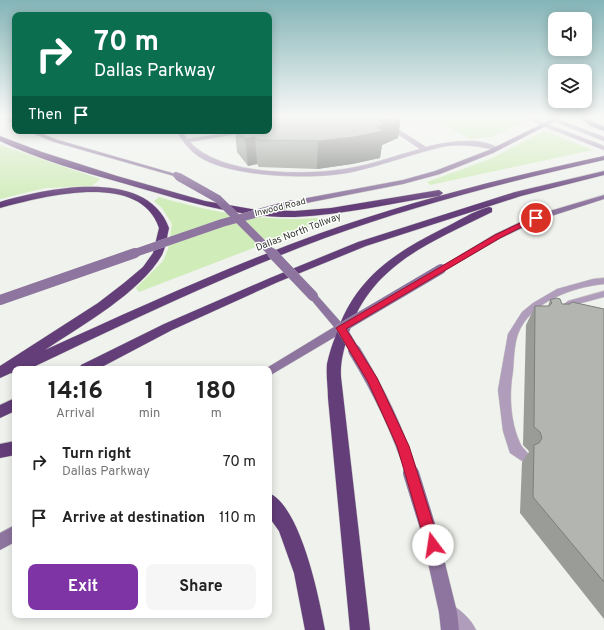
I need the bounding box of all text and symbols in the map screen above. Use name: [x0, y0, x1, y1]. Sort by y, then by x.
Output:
map controls: [548, 12, 592, 108]
button: sound: [548, 12, 592, 56]
text: 70 m: [94, 25, 159, 61]
icon: right: [28, 28, 80, 80]
text: Dallas Parkway: [94, 60, 216, 83]
button: layers: [548, 64, 592, 108]
icon: arrive: [70, 104, 92, 126]
text: Then: [28, 106, 62, 125]
street label: Inwood Road: [253, 196, 307, 219]
pin: [519, 201, 553, 235]
icon: arrive: [525, 207, 547, 229]
street label: Dallas North Tollway: [254, 210, 343, 255]
text: 14:16: [48, 377, 103, 407]
text: 1: [145, 377, 154, 407]
text: 180: [196, 377, 236, 407]
text: Arrival: [56, 406, 95, 422]
text: min: [139, 406, 160, 422]
text: m: [211, 406, 222, 422]
text: Turn right: [62, 445, 131, 464]
icon: right: [28, 451, 50, 473]
text: 70 m: [223, 453, 256, 472]
text: Dallas Parkway: [62, 464, 150, 480]
icon: arrive: [28, 507, 50, 529]
text: Arrive at destination: [62, 509, 205, 528]
text: 110 m: [219, 509, 256, 528]
position arrow: [412, 524, 454, 566]
button: Exit: [28, 564, 138, 610]
button: Share: [146, 564, 256, 610]

